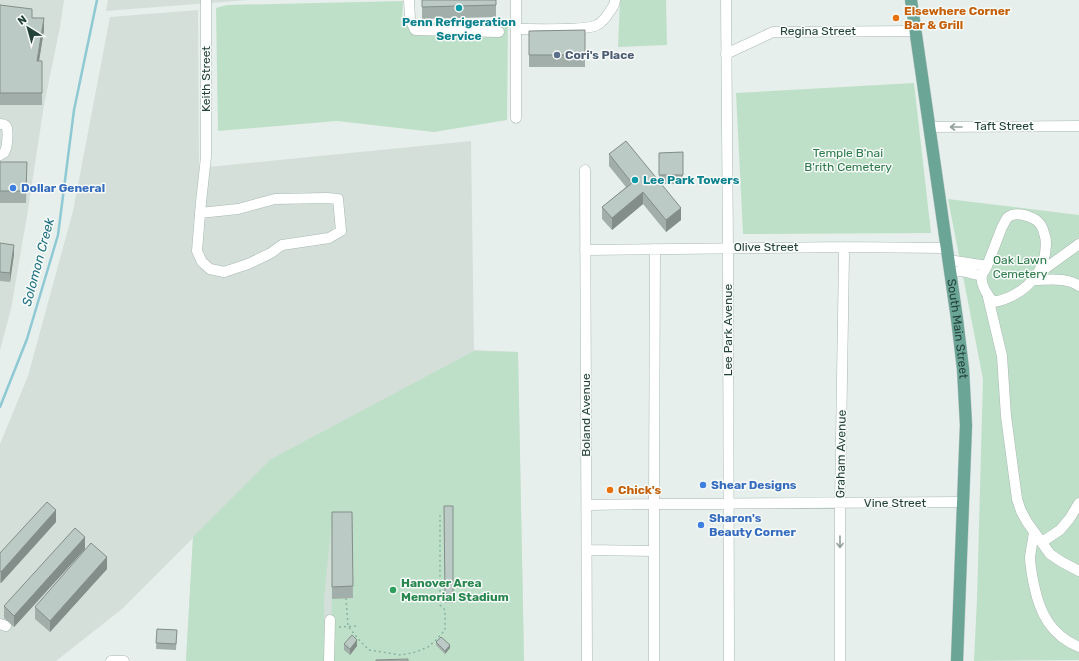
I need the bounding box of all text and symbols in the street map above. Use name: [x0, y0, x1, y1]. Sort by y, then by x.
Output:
marker: Penn Refrigeration Service: [454, 3, 464, 13]
place label: Elsewhere Corner Bar & Grill: [904, 4, 1011, 32]
north arrow: [8, 8, 48, 48]
text: N: [15, 13, 29, 28]
marker: Elsewhere Corner Bar & Grill: [891, 13, 901, 23]
place label: Penn Refrigeration Service: [402, 15, 516, 43]
street label: Regina Street: [780, 24, 856, 38]
street label: Keith Street: [199, 46, 213, 112]
place label: Cori's Place: [565, 48, 634, 62]
marker: Cori's Place: [552, 50, 562, 60]
street label: Taft Street: [974, 119, 1034, 133]
one-way arrow: [950, 123, 963, 131]
park label: Temple B'nai B'rith Cemetery: [804, 146, 892, 174]
place label: Lee Park Towers: [643, 173, 740, 187]
marker: Lee Park Towers: [630, 175, 640, 185]
place label: Dollar General: [21, 181, 105, 195]
marker: Dollar General: [8, 183, 18, 193]
water label: Solomon Creek: [19, 216, 57, 308]
street label: Olive Street: [734, 240, 799, 254]
park label: Oak Lawn Cemetery: [993, 253, 1048, 281]
street label: South Main Street: [944, 278, 971, 379]
street label: Lee Park Avenue: [721, 283, 735, 376]
street label: Boland Avenue: [579, 373, 593, 457]
street label: Graham Avenue: [833, 409, 849, 498]
place label: Shear Designs: [711, 478, 797, 492]
marker: Shear Designs: [698, 480, 708, 490]
place label: Chick's: [618, 483, 661, 497]
marker: Chick's: [605, 485, 615, 495]
street label: Vine Street: [864, 496, 926, 510]
place label: Sharon's Beauty Corner: [709, 511, 796, 539]
marker: Sharon's Beauty Corner: [696, 520, 706, 530]
one-way arrow: [836, 535, 844, 548]
place label: Hanover Area Memorial Stadium: [401, 576, 509, 604]
marker: Hanover Area Memorial Stadium: [388, 585, 398, 595]

